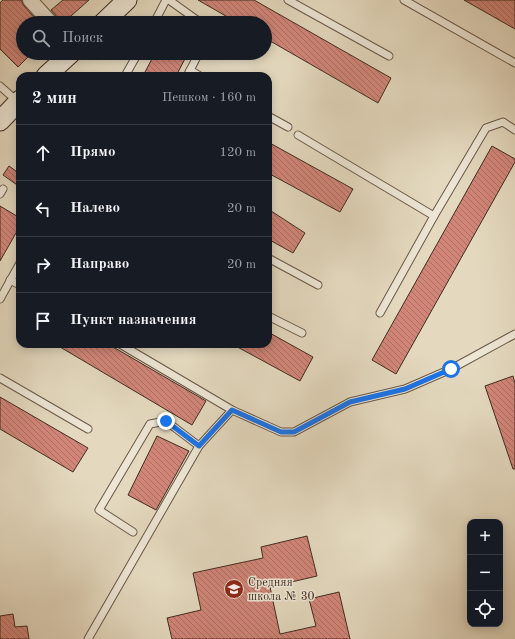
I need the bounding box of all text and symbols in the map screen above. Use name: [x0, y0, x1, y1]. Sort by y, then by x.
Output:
search box: [16, 16, 272, 60]
icon: search: [30, 27, 52, 49]
text: Поиск: [62, 31, 103, 46]
text: 2 мин: [32, 90, 77, 107]
text: Пешком · 160 m: [162, 91, 256, 104]
icon: ahead: [32, 142, 54, 164]
text: Прямо: [70, 145, 116, 160]
text: 120 m: [219, 146, 256, 159]
icon: left: [32, 198, 54, 220]
text: Налево: [70, 201, 120, 216]
text: 20 m: [227, 202, 256, 215]
icon: right: [32, 254, 54, 276]
text: Направо: [70, 257, 129, 272]
text: 20 m: [227, 258, 256, 271]
icon: arrive: [32, 310, 54, 332]
text: Пункт назначения: [70, 313, 197, 328]
route start: [442, 360, 460, 378]
route end: [157, 412, 175, 430]
map controls: [467, 519, 503, 627]
button: +: [467, 519, 503, 555]
button: −: [467, 555, 503, 591]
place label: Средняя школа № 30: [248, 577, 315, 603]
school or university icon: Средняя школа № 30: [223, 578, 245, 600]
button: locate: [467, 591, 503, 627]

